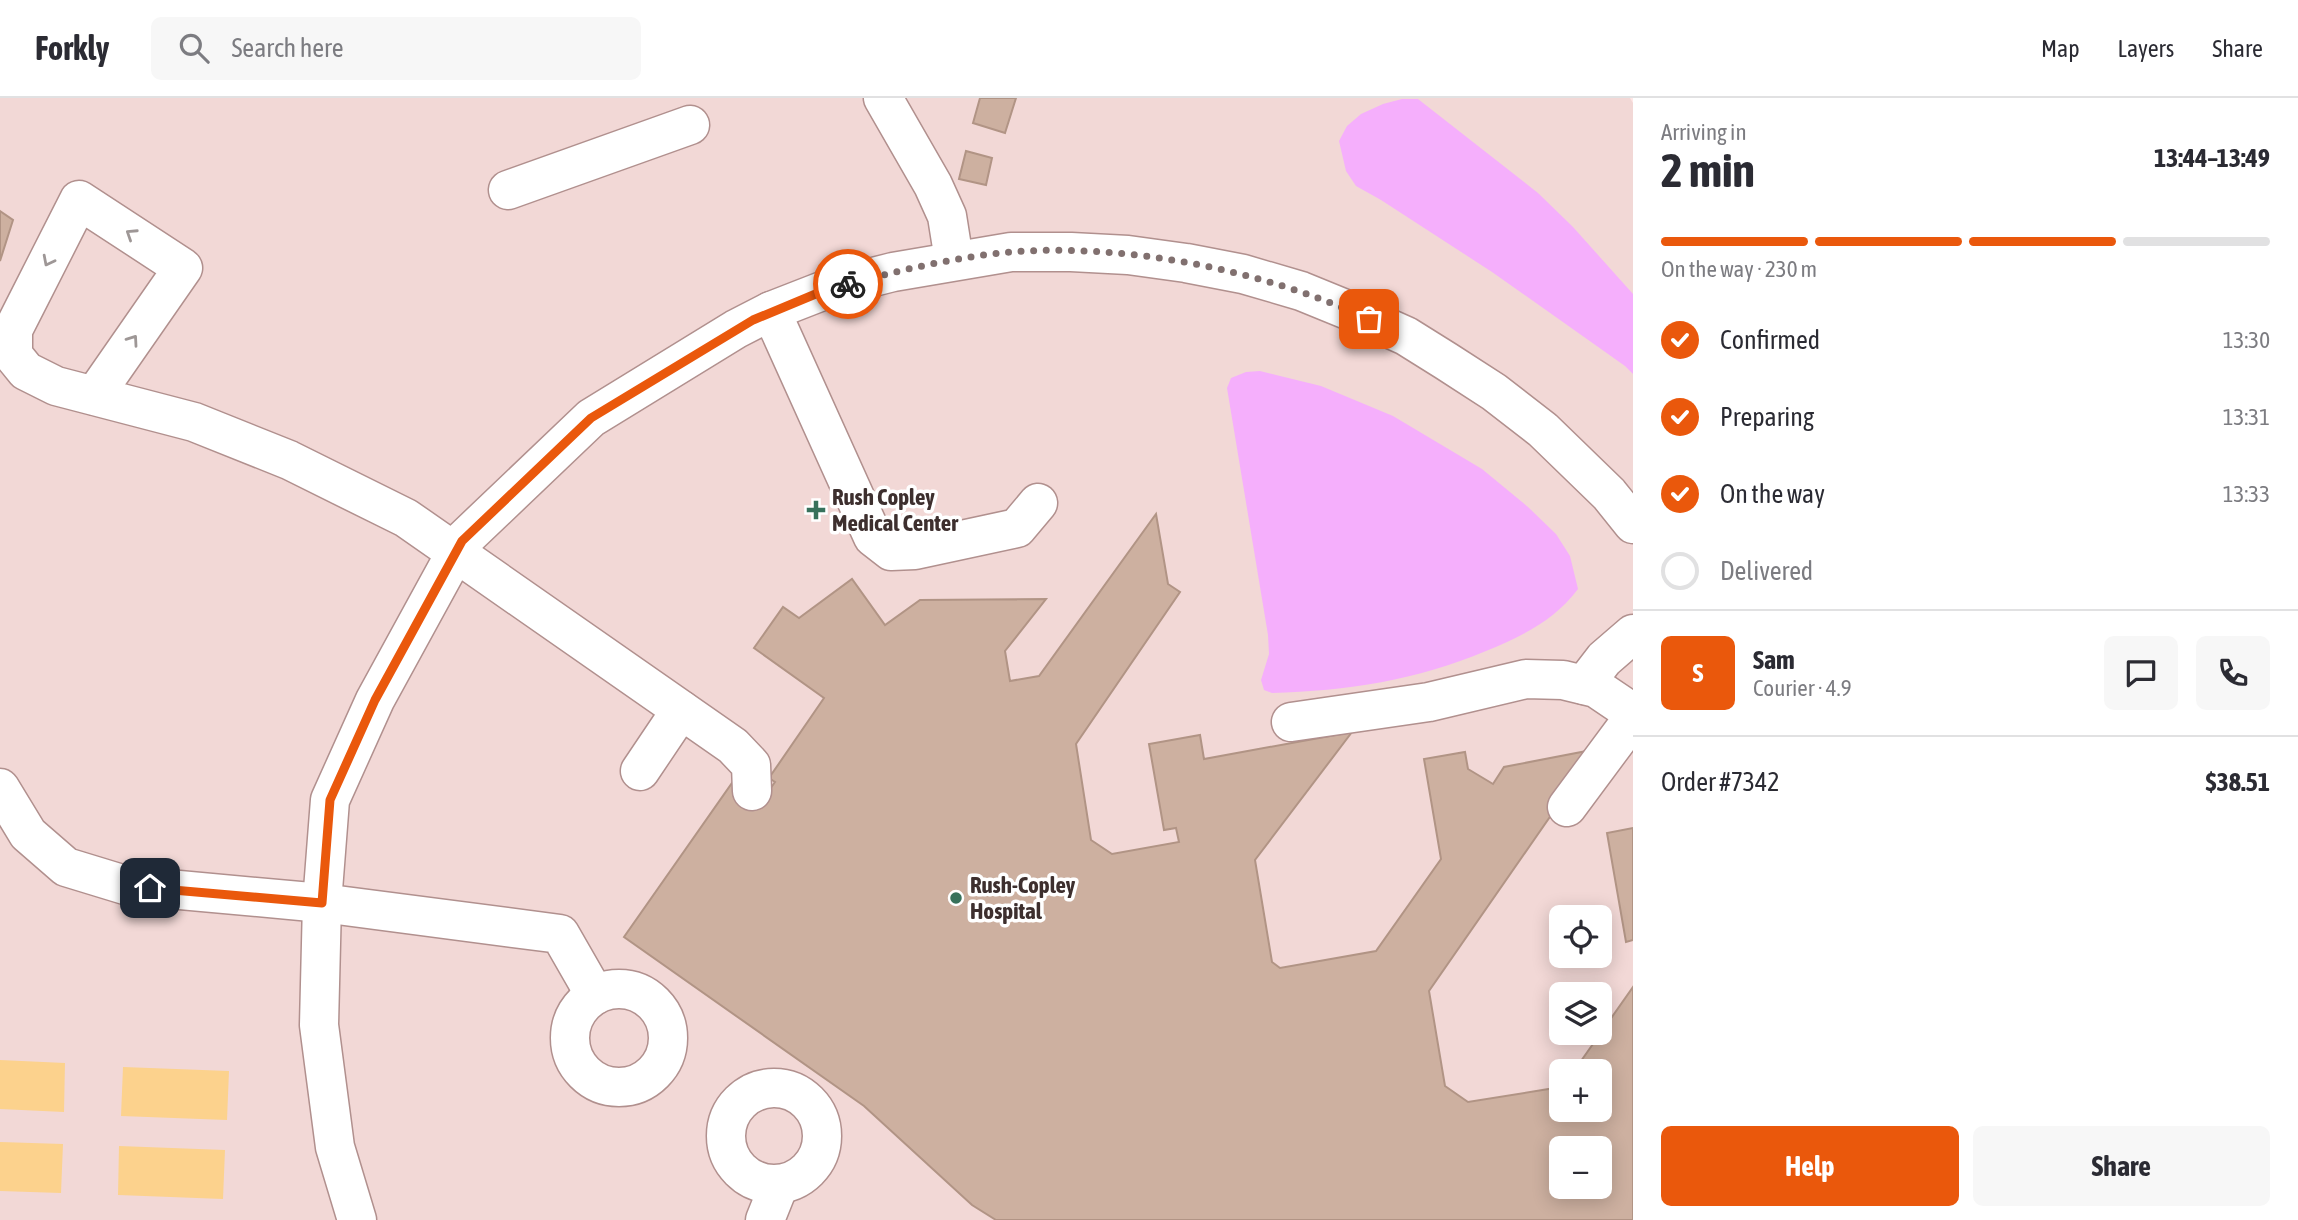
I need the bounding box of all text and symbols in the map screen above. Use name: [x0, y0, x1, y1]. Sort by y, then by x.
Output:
search box: [151, 17, 641, 80]
text: Forkly: [35, 29, 109, 67]
icon: search: [175, 29, 213, 67]
text: Search here: [231, 33, 344, 63]
text: Map: [2041, 35, 2080, 62]
text: Layers: [2118, 35, 2174, 62]
text: Share: [2212, 35, 2263, 62]
text: Arriving in: [1661, 119, 1747, 145]
text: 13:44–13:49: [2154, 143, 2270, 173]
text: 2 min: [1661, 144, 1755, 197]
one-way arrow: [126, 230, 139, 242]
courier: [813, 249, 883, 319]
one-way arrow: [42, 254, 56, 266]
text: On the way · 230 m: [1661, 256, 1817, 282]
icon: bike: [829, 265, 867, 303]
pin: [1339, 289, 1399, 349]
icon: bag: [1350, 300, 1388, 338]
icon: check: [1661, 321, 1699, 359]
text: Confirmed: [1720, 325, 1820, 355]
text: 13:30: [2223, 327, 2270, 353]
one-way arrow: [125, 335, 137, 348]
icon: check: [1661, 398, 1699, 436]
text: Preparing: [1720, 402, 1814, 432]
text: 13:31: [2223, 404, 2270, 430]
icon: check: [1661, 475, 1699, 513]
text: On the way: [1720, 479, 1825, 509]
text: 13:33: [2223, 481, 2270, 507]
place label: Rush Copley Medical Center: [832, 484, 959, 536]
marker: Rush Copley Medical Center: [806, 500, 826, 520]
text: Delivered: [1720, 556, 1813, 586]
button: chat: [2104, 636, 2178, 710]
button: phone: [2196, 636, 2270, 710]
text: Sam: [1753, 645, 1795, 675]
text: S: [1693, 658, 1703, 688]
text: Courier · 4.9: [1753, 675, 1852, 701]
text: Order #7342: [1661, 767, 1780, 797]
text: $38.51: [2206, 767, 2270, 797]
pin: [120, 858, 180, 918]
icon: home: [131, 869, 169, 907]
place label: Rush-Copley Hospital: [970, 872, 1076, 924]
marker: Rush-Copley Hospital: [948, 890, 964, 906]
map controls: [1549, 905, 1612, 1199]
button: locate: [1549, 905, 1612, 968]
button: layers: [1549, 982, 1612, 1045]
button: +: [1549, 1059, 1612, 1122]
button: Help: [1661, 1126, 1959, 1206]
button: Share: [1973, 1126, 2270, 1206]
button: −: [1549, 1136, 1612, 1199]

